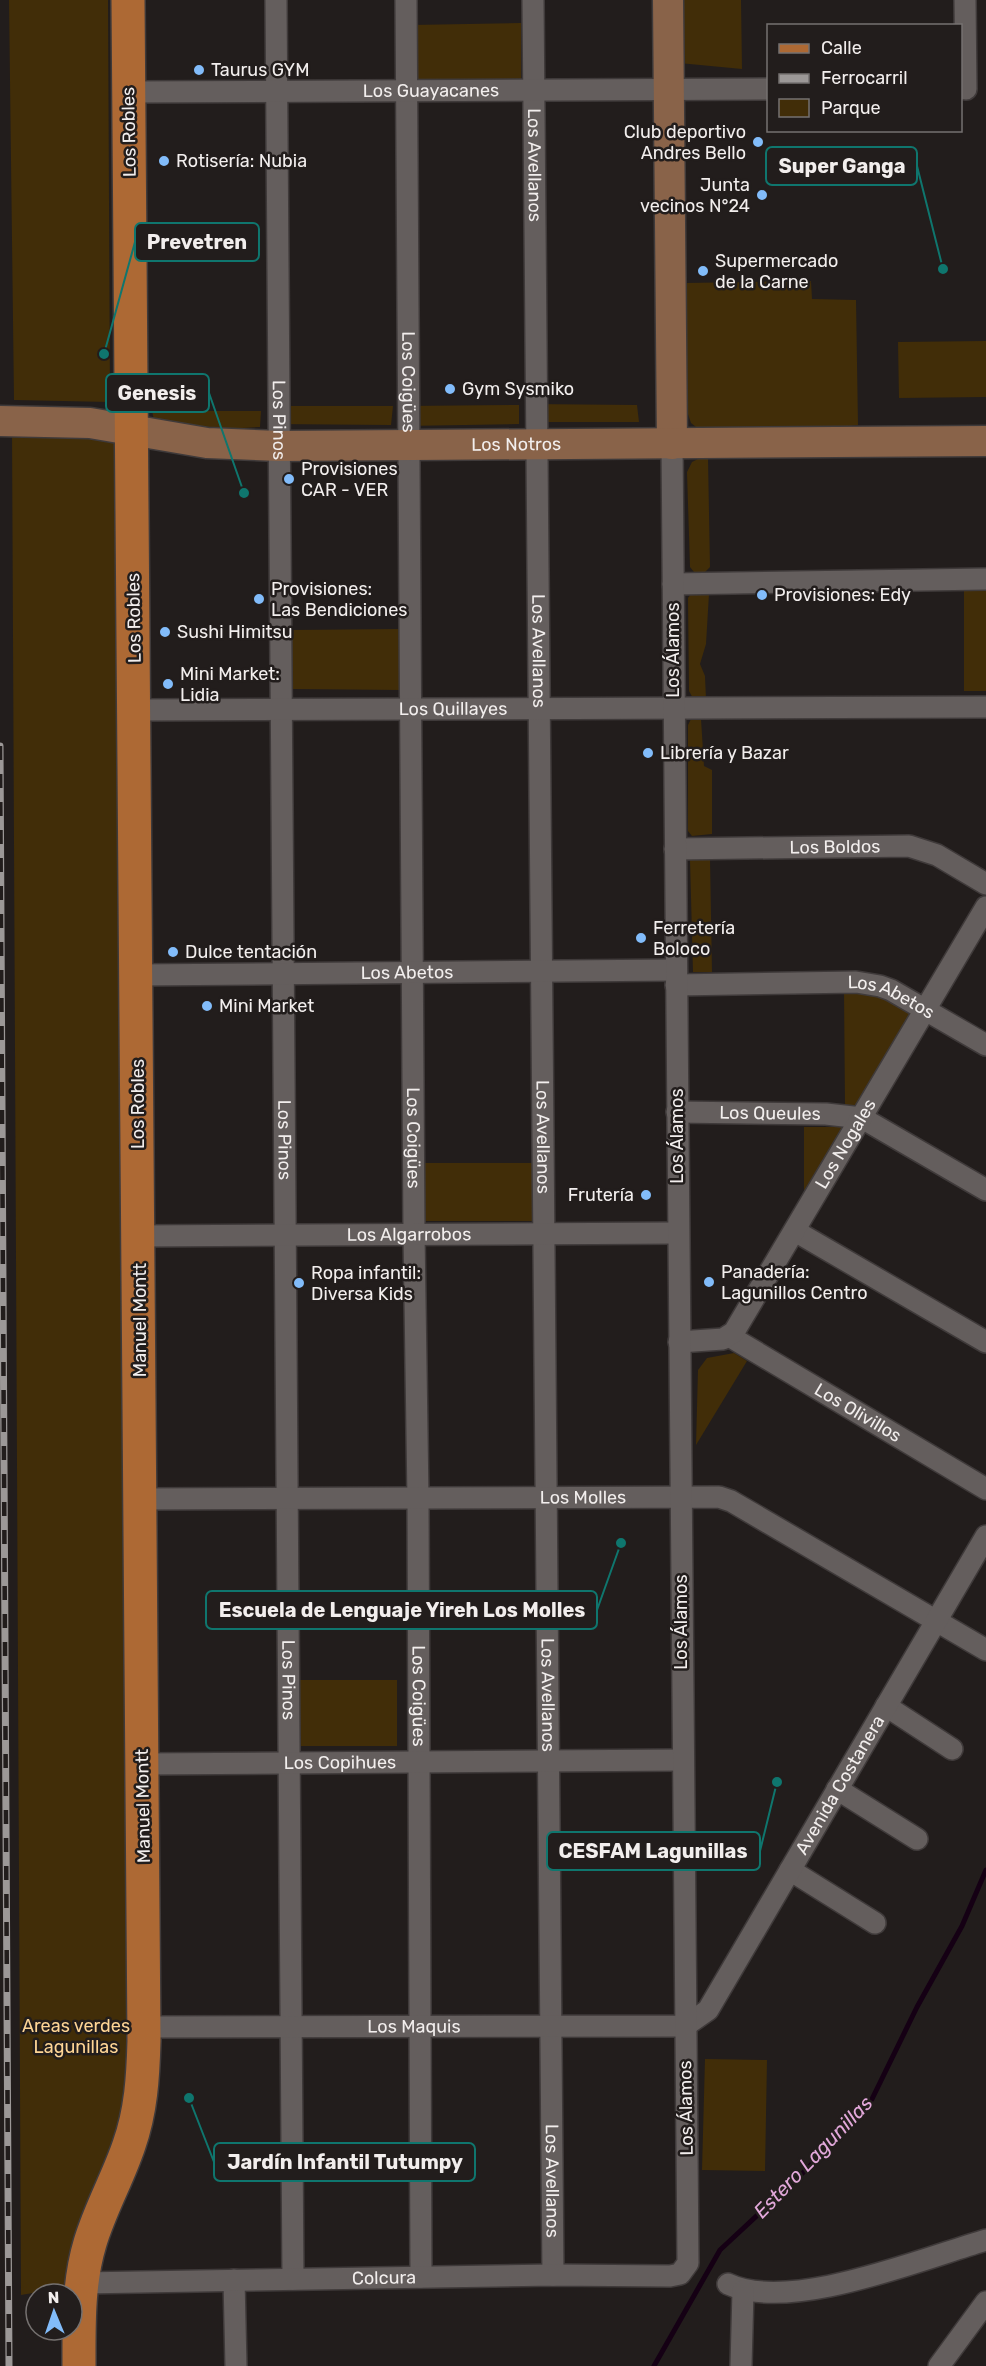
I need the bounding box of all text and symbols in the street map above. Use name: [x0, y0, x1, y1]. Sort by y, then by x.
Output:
legend: [767, 24, 962, 132]
text: Calle: [821, 37, 862, 59]
place label: Taurus GYM: [211, 59, 310, 81]
marker: Taurus GYM: [192, 63, 206, 77]
text: Ferrocarril: [821, 67, 908, 89]
street label: Los Guayacanes: [363, 79, 499, 102]
street label: Los Robles: [117, 87, 141, 177]
text: Parque: [821, 97, 881, 119]
street label: Los Avellanos: [523, 108, 546, 222]
place label: Club deportivo Andres Bello: [624, 121, 746, 164]
marker: Club deportivo Andres Bello: [751, 135, 765, 149]
callout: Super Ganga: [766, 147, 917, 185]
place label: Rotisería: Nubia: [176, 150, 307, 172]
marker: Rotisería: Nubia: [157, 154, 171, 168]
text: Super Ganga: [778, 154, 906, 178]
place label: Junta vecinos N°24: [640, 174, 750, 217]
marker: Junta vecinos N°24: [755, 188, 769, 202]
callout: Prevetren: [135, 223, 259, 261]
text: Prevetren: [147, 230, 247, 254]
place label: Supermercado de la Carne: [715, 250, 838, 293]
marker: Supermercado de la Carne: [696, 264, 710, 278]
street label: Los Coigües: [397, 331, 420, 433]
callout: Genesis: [106, 374, 209, 412]
place label: Gym Sysmiko: [462, 378, 574, 400]
street label: Los Pinos: [268, 380, 290, 460]
text: Genesis: [118, 381, 196, 405]
marker: Gym Sysmiko: [443, 382, 457, 396]
street label: Los Notros: [471, 433, 561, 456]
place label: Provisiones CAR - VER: [301, 458, 398, 501]
marker: Provisiones CAR - VER: [282, 472, 296, 486]
street label: Los Robles: [122, 573, 146, 663]
place label: Provisiones: Las Bendiciones: [271, 578, 408, 621]
place label: Provisiones: Edy: [774, 584, 911, 606]
marker: Provisiones: Edy: [755, 588, 769, 602]
marker: Provisiones: Las Bendiciones: [252, 592, 266, 606]
street label: Los Avellanos: [527, 594, 550, 708]
street label: Los Álamos: [662, 602, 684, 698]
place label: Sushi Himitsu: [177, 621, 293, 643]
marker: Sushi Himitsu: [158, 625, 172, 639]
place label: Mini Market: Lidia: [180, 663, 280, 706]
marker: Mini Market: Lidia: [161, 677, 175, 691]
street label: Los Quillayes: [399, 698, 507, 720]
place label: Librería y Bazar: [660, 742, 789, 764]
marker: Librería y Bazar: [641, 746, 655, 760]
street label: Los Boldos: [789, 835, 881, 859]
place label: Ferretería Boloco: [653, 917, 735, 960]
marker: Ferretería Boloco: [634, 931, 648, 945]
place label: Dulce tentación: [185, 941, 317, 963]
marker: Dulce tentación: [166, 945, 180, 959]
street label: Los Abetos: [360, 961, 453, 984]
street label: Los Abetos: [847, 971, 938, 1024]
place label: Mini Market: [219, 995, 314, 1017]
marker: Mini Market: [200, 999, 214, 1013]
street label: Los Robles: [127, 1059, 149, 1149]
street label: Los Avellanos: [531, 1080, 554, 1194]
street label: Los Coigües: [402, 1087, 425, 1189]
street label: Los Álamos: [666, 1088, 688, 1184]
street label: Los Nogales: [810, 1095, 881, 1193]
street label: Los Pinos: [273, 1100, 296, 1180]
street label: Los Queules: [719, 1102, 821, 1125]
place label: Frutería: [568, 1184, 634, 1206]
marker: Frutería: [639, 1188, 653, 1202]
street label: Los Algarrobos: [347, 1223, 471, 1246]
place label: Panadería: Lagunillos Centro: [721, 1261, 867, 1304]
place label: Ropa infantil: Diversa Kids: [311, 1262, 421, 1305]
street label: Manuel Montt: [129, 1263, 151, 1377]
marker: Panadería: Lagunillos Centro: [702, 1275, 716, 1289]
marker: Ropa infantil: Diversa Kids: [292, 1276, 306, 1290]
street label: Los Olivillos: [810, 1378, 905, 1447]
street label: Los Molles: [540, 1486, 626, 1509]
street label: Los Álamos: [670, 1574, 692, 1670]
callout: Escuela de Lenguaje Yireh Los Molles: [206, 1591, 597, 1629]
text: Escuela de Lenguaje Yireh Los Molles: [219, 1598, 585, 1622]
street label: Los Avellanos: [536, 1638, 559, 1752]
street label: Los Pinos: [277, 1640, 300, 1720]
street label: Los Coigües: [408, 1645, 430, 1747]
street label: Avenida Costanera: [791, 1711, 889, 1858]
street label: Manuel Montt: [131, 1749, 155, 1863]
street label: Los Copihues: [284, 1751, 396, 1774]
callout: CESFAM Lagunillas: [547, 1832, 760, 1870]
text: CESFAM Lagunillas: [559, 1839, 747, 1863]
park label: Areas verdes Lagunillas: [22, 2015, 130, 2058]
street label: Los Maquis: [367, 2015, 461, 2038]
street label: Los Álamos: [674, 2060, 698, 2156]
water label: Estero Lagunillas: [749, 2091, 877, 2223]
street label: Los Avellanos: [541, 2124, 564, 2238]
callout: Jardín Infantil Tutumpy: [214, 2143, 475, 2181]
text: Jardín Infantil Tutumpy: [227, 2150, 463, 2174]
street label: Colcura: [352, 2266, 416, 2289]
north arrow: [24, 2282, 84, 2342]
text: N: [47, 2288, 60, 2307]

